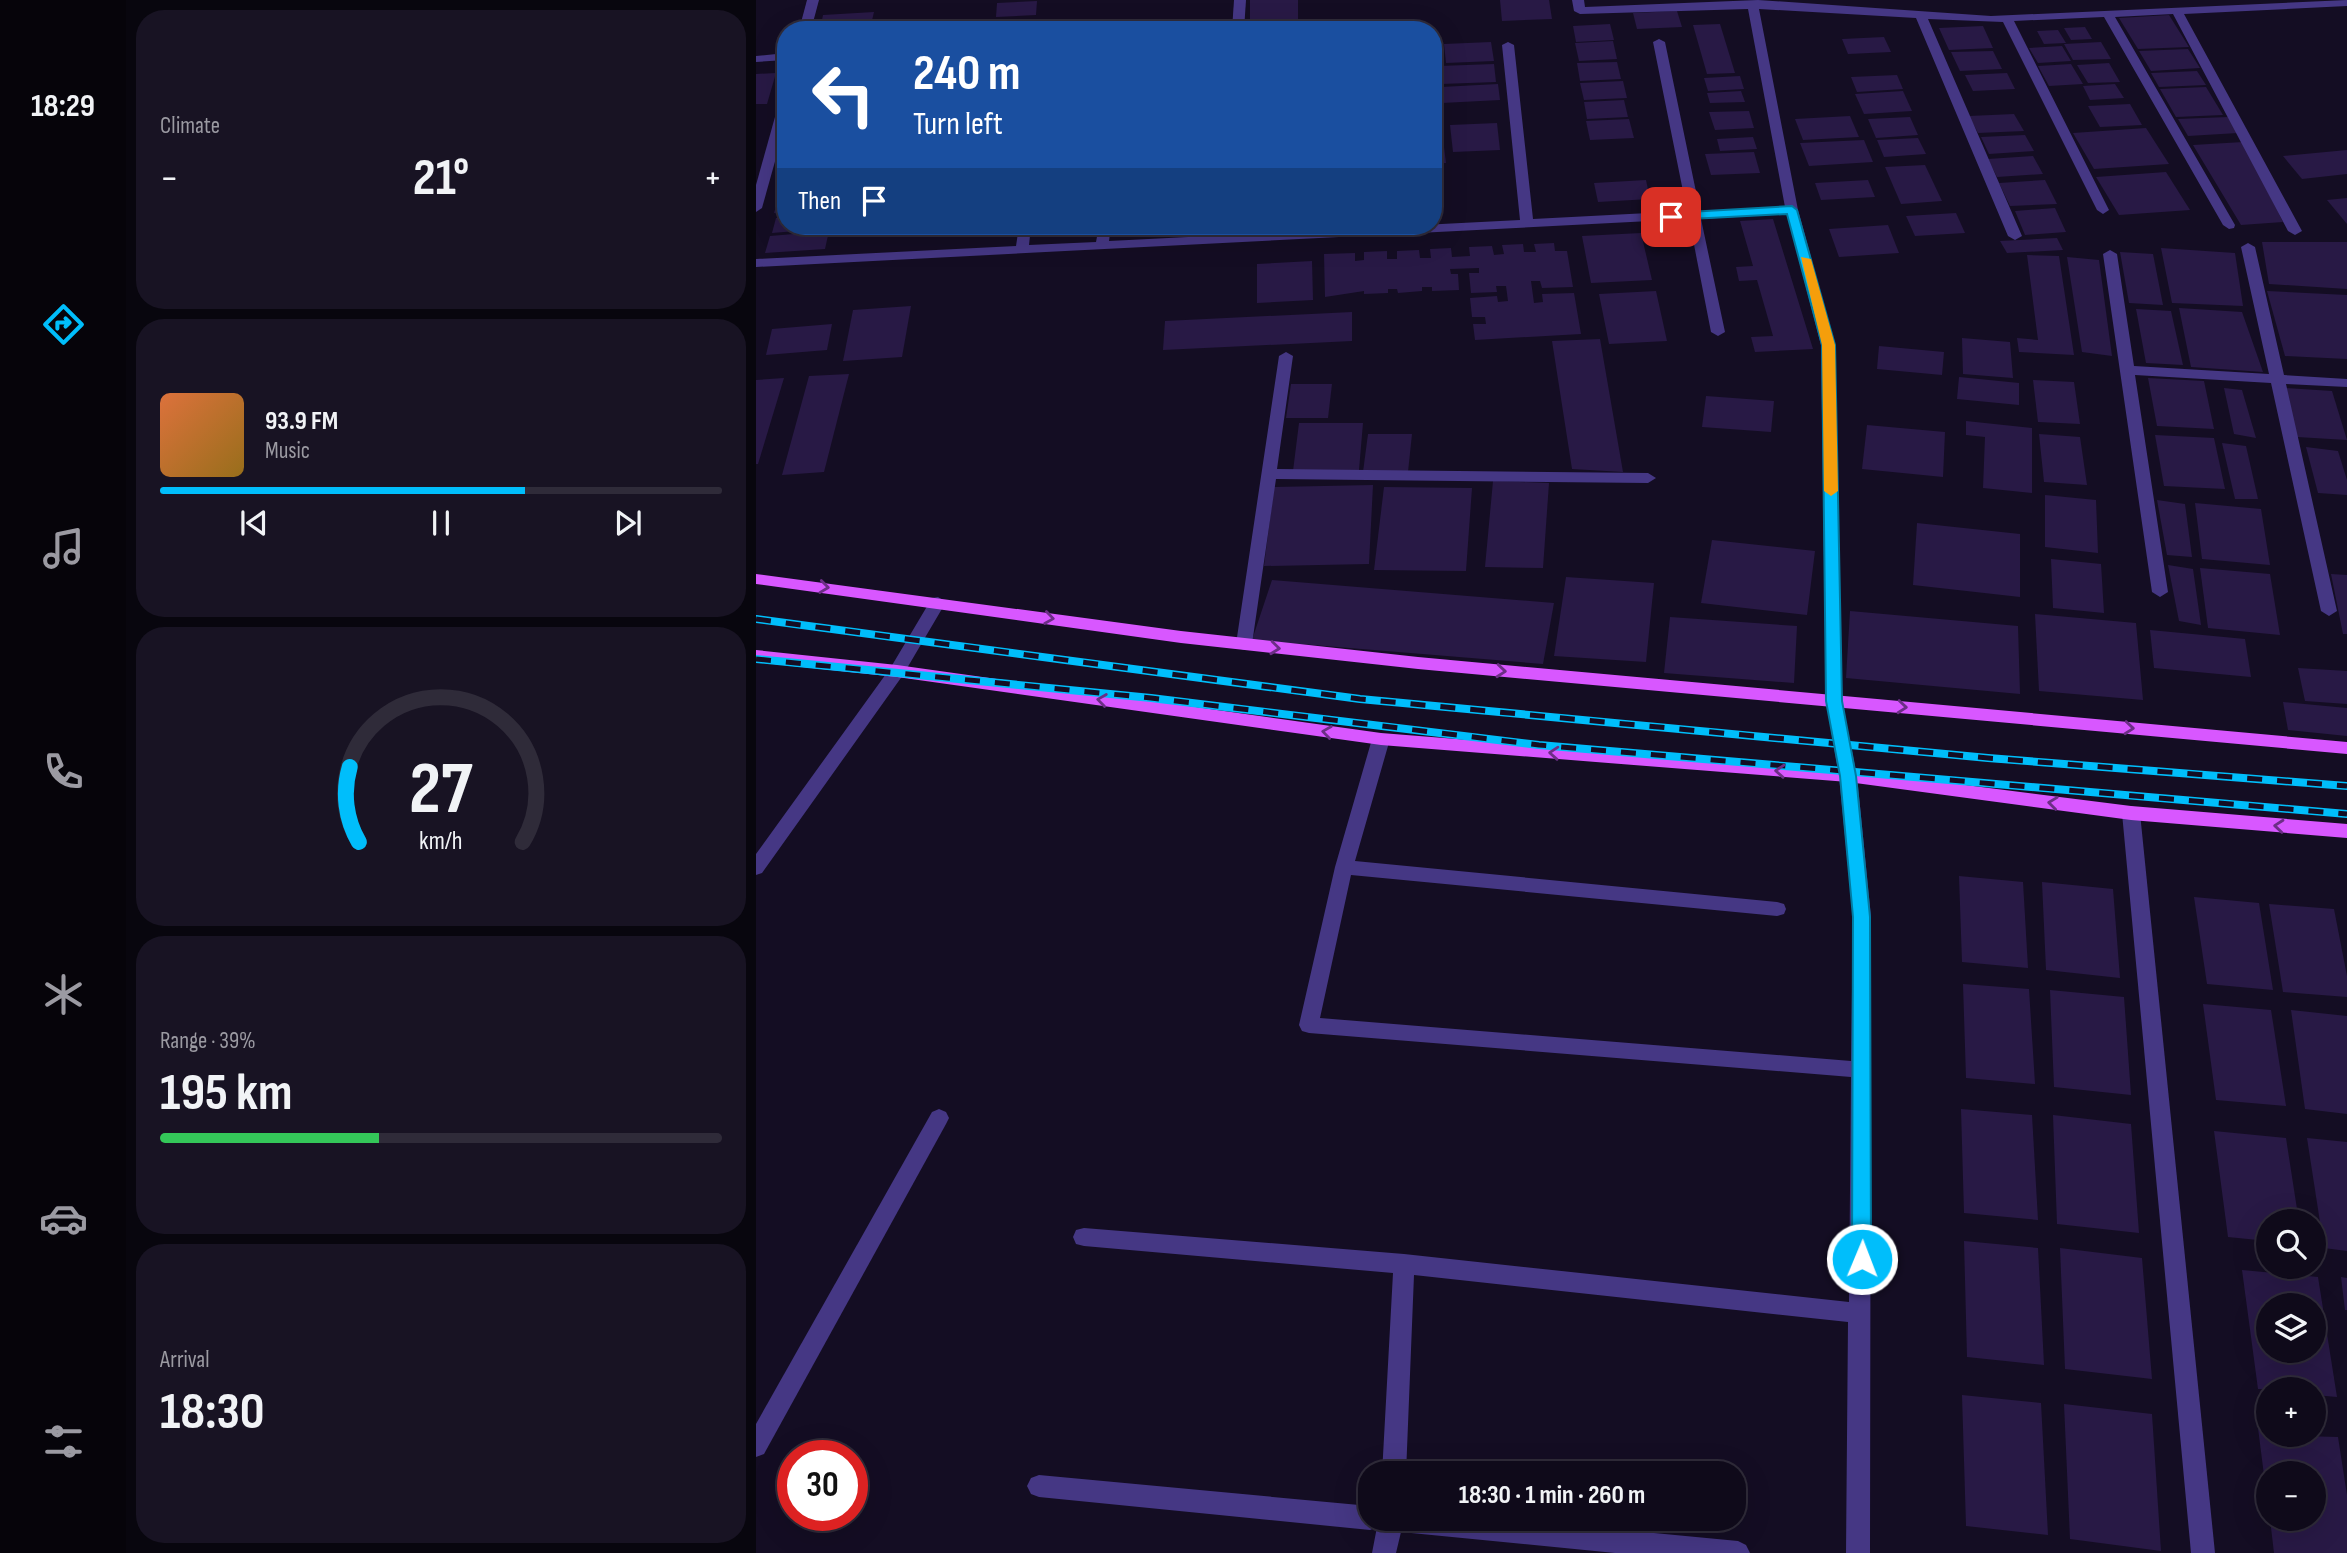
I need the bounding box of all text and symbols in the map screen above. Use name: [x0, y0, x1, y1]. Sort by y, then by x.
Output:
text: 240 m: [913, 45, 1021, 104]
icon: left: [798, 49, 889, 140]
text: 18:29: [31, 87, 95, 126]
text: Turn left: [913, 105, 1003, 144]
text: Climate: [160, 112, 220, 140]
text: 21°: [413, 147, 469, 210]
text: −: [160, 156, 179, 201]
text: +: [703, 156, 722, 201]
icon: arrive: [855, 182, 893, 220]
text: Then: [798, 186, 841, 217]
pin: [1641, 187, 1701, 247]
icon: arrive: [1652, 198, 1690, 236]
icon: directions: [39, 300, 88, 349]
text: 93.9 FM: [265, 406, 338, 437]
text: Music: [265, 437, 310, 465]
icon: previous: [235, 504, 273, 542]
icon: pause: [422, 504, 460, 542]
icon: next: [609, 504, 647, 542]
icon: music: [39, 524, 88, 573]
one-way arrow: [818, 580, 830, 595]
one-way arrow: [1043, 610, 1055, 625]
one-way arrow: [1269, 640, 1281, 655]
one-way arrow: [1496, 663, 1507, 678]
one-way arrow: [1096, 693, 1108, 708]
one-way arrow: [1897, 699, 1908, 714]
one-way arrow: [2123, 721, 2134, 736]
one-way arrow: [1321, 724, 1333, 739]
one-way arrow: [1548, 746, 1559, 761]
icon: phone: [39, 747, 88, 796]
text: 27: [409, 747, 473, 835]
one-way arrow: [1775, 763, 1786, 778]
one-way arrow: [2047, 795, 2059, 810]
one-way arrow: [2273, 818, 2285, 833]
text: km/h: [419, 826, 463, 857]
icon: climate: [39, 970, 88, 1019]
text: Range · 39%: [160, 1027, 256, 1055]
text: 195 km: [160, 1062, 292, 1125]
icon: car: [39, 1194, 88, 1243]
map controls: [2256, 1209, 2326, 1531]
button: search: [2256, 1209, 2326, 1279]
position arrow: [1825, 1222, 1899, 1296]
button: layers: [2256, 1293, 2326, 1363]
text: Arrival: [160, 1346, 209, 1374]
button: +: [2256, 1377, 2326, 1447]
text: 18:30: [160, 1381, 265, 1444]
icon: filters: [39, 1417, 88, 1466]
speed limit sign: 30: [777, 1440, 868, 1531]
button: −: [2256, 1461, 2326, 1531]
text: 18:30 · 1 min · 260 m: [1459, 1480, 1645, 1511]

